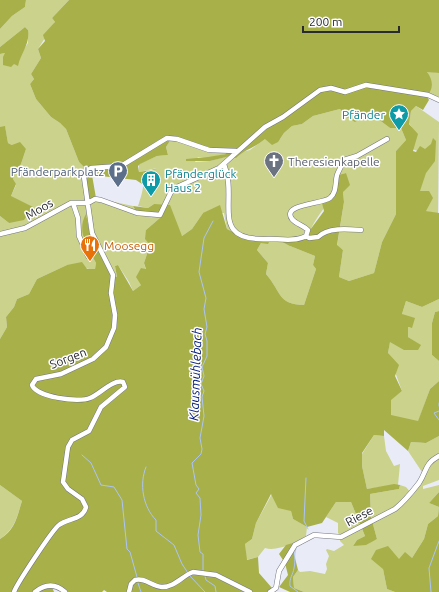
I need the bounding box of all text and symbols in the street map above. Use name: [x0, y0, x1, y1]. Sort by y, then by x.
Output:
scale bar: [303, 8, 399, 34]
text: 200 m: [309, 15, 342, 28]
place icon: Pfänder: [388, 103, 410, 131]
place label: Pfänder: [342, 108, 385, 121]
church icon: Theresienkapelle: [263, 150, 285, 178]
place label: Theresienkapelle: [288, 155, 380, 168]
parking icon: Pfänderparkplatz: [107, 160, 129, 188]
place label: Pfänderparkplatz: [11, 165, 104, 178]
place label: Pfänderglück Haus 2: [165, 167, 236, 194]
building icon: Pfänderglück Haus 2: [140, 169, 162, 197]
street label: Moos: [23, 196, 55, 222]
restaurant icon: Moosegg: [79, 234, 101, 262]
place label: Moosegg: [104, 239, 154, 252]
water label: Klausmühlebach: [186, 327, 204, 421]
street label: Sorgen: [48, 345, 88, 371]
street label: Riese: [343, 503, 375, 529]

